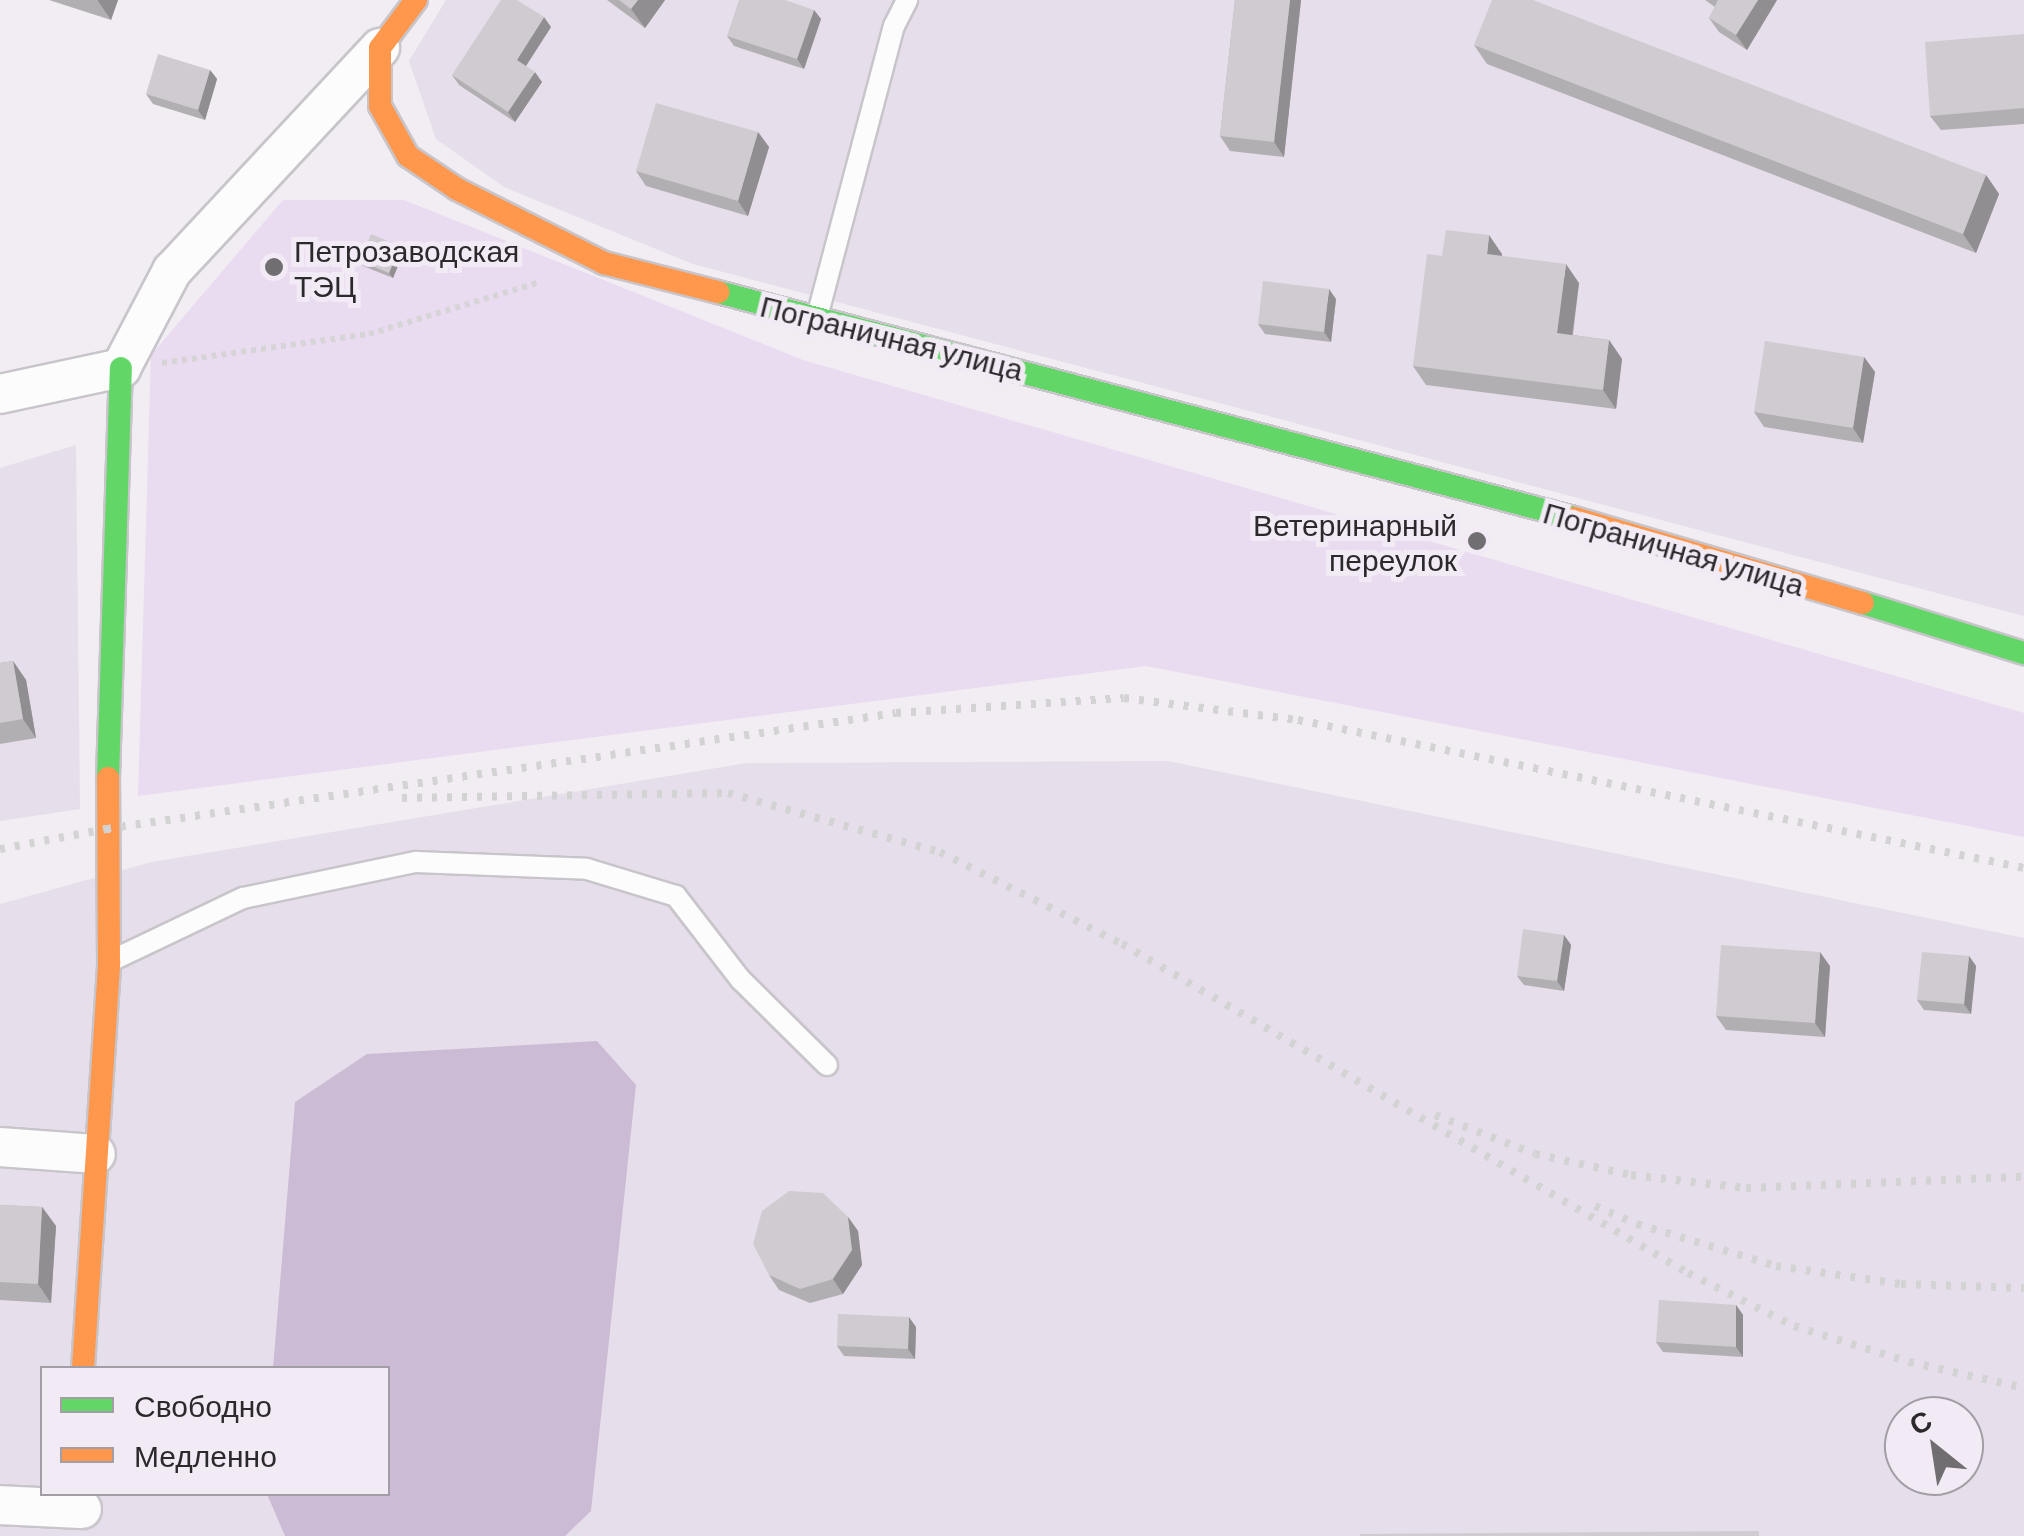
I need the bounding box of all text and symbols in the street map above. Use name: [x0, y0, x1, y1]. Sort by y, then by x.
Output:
place label: Петрозаводская ТЭЦ: [294, 232, 519, 302]
marker: Петрозаводская ТЭЦ: [263, 256, 285, 278]
street label: Пограничная улица: [757, 287, 1027, 387]
street label: Пограничная улица: [1540, 494, 1808, 602]
place label: Ветеринарный переулок: [1253, 506, 1457, 576]
marker: Ветеринарный переулок: [1466, 530, 1488, 552]
legend: [40, 1366, 390, 1496]
text: Свободно: [134, 1387, 272, 1423]
north arrow: [1884, 1396, 1984, 1496]
text: С: [1903, 1402, 1937, 1442]
text: Медленно: [134, 1437, 277, 1473]

